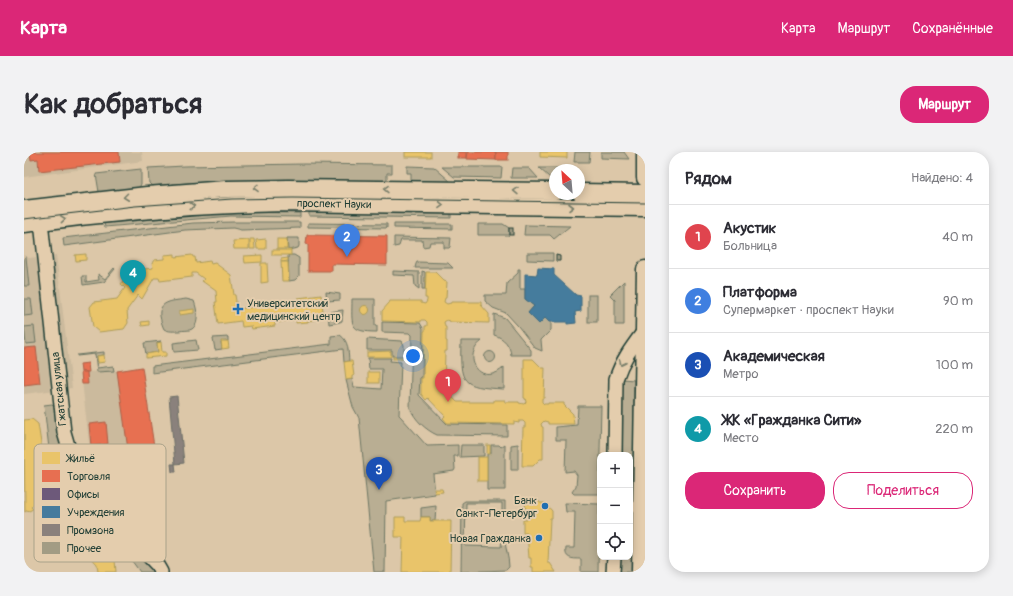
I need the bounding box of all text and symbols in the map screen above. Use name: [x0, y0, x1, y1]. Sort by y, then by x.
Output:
text: Карта: [20, 16, 67, 40]
text: Карта: [781, 20, 816, 37]
text: Маршрут: [838, 20, 890, 37]
text: Сохранённые: [912, 20, 993, 37]
button: Маршрут: [900, 86, 989, 123]
text: Как добраться: [24, 87, 202, 122]
north arrow: [549, 164, 585, 200]
text: Рядом: [685, 168, 732, 189]
text: Найдено: 4: [911, 170, 973, 186]
one-way arrow: [253, 184, 259, 192]
one-way arrow: [383, 185, 389, 193]
one-way arrow: [513, 187, 519, 195]
one-way arrow: [123, 192, 129, 201]
street label: проспект Науки: [297, 197, 371, 211]
one-way arrow: [438, 201, 444, 210]
one-way arrow: [189, 202, 195, 211]
one-way arrow: [568, 203, 574, 211]
one-way arrow: [60, 215, 66, 224]
text: Акустик: [723, 219, 776, 238]
pin: 2: [334, 224, 360, 257]
text: 1: [695, 229, 701, 245]
text: 40 m: [942, 229, 973, 245]
text: Больница: [723, 238, 777, 254]
pin: 4: [120, 260, 146, 293]
text: Платформа: [723, 283, 797, 302]
text: 2: [694, 293, 702, 309]
text: 90 m: [943, 293, 973, 309]
place label: Университетский медицинский центр: [247, 297, 341, 323]
text: Супермаркет · проспект Науки: [723, 302, 894, 318]
marker: Университетский медицинский центр: [232, 303, 244, 315]
your location: [403, 346, 423, 366]
text: Академическая: [723, 347, 825, 366]
street label: Гжатская улица: [49, 351, 69, 427]
text: 3: [694, 357, 702, 373]
text: 100 m: [936, 357, 973, 373]
one-way arrow: [619, 359, 627, 366]
text: Метро: [723, 366, 758, 382]
pin: 1: [435, 369, 461, 402]
text: ЖК «Гражданка Сити»: [723, 411, 861, 430]
text: 4: [694, 421, 702, 437]
text: 220 m: [935, 421, 973, 437]
text: Место: [723, 430, 759, 446]
legend: [34, 444, 166, 562]
text: Жильё: [65, 452, 95, 465]
map controls: [597, 452, 633, 560]
button: +: [597, 452, 633, 488]
pin: 3: [366, 457, 392, 490]
text: Торговля: [67, 470, 110, 483]
button: Сохранить: [685, 472, 825, 509]
button: Поделиться: [833, 472, 973, 509]
text: Офисы: [67, 488, 99, 501]
button: −: [597, 488, 633, 524]
place label: Банк Санкт-Петербург: [456, 494, 537, 520]
marker: Банк Санкт-Петербург: [540, 501, 550, 511]
text: Учреждения: [67, 506, 124, 519]
text: Промзона: [67, 524, 114, 537]
button: locate: [597, 524, 633, 560]
place label: Новая Гражданка: [449, 532, 531, 545]
marker: Новая Гражданка: [534, 533, 544, 543]
text: Прочее: [67, 542, 102, 555]

